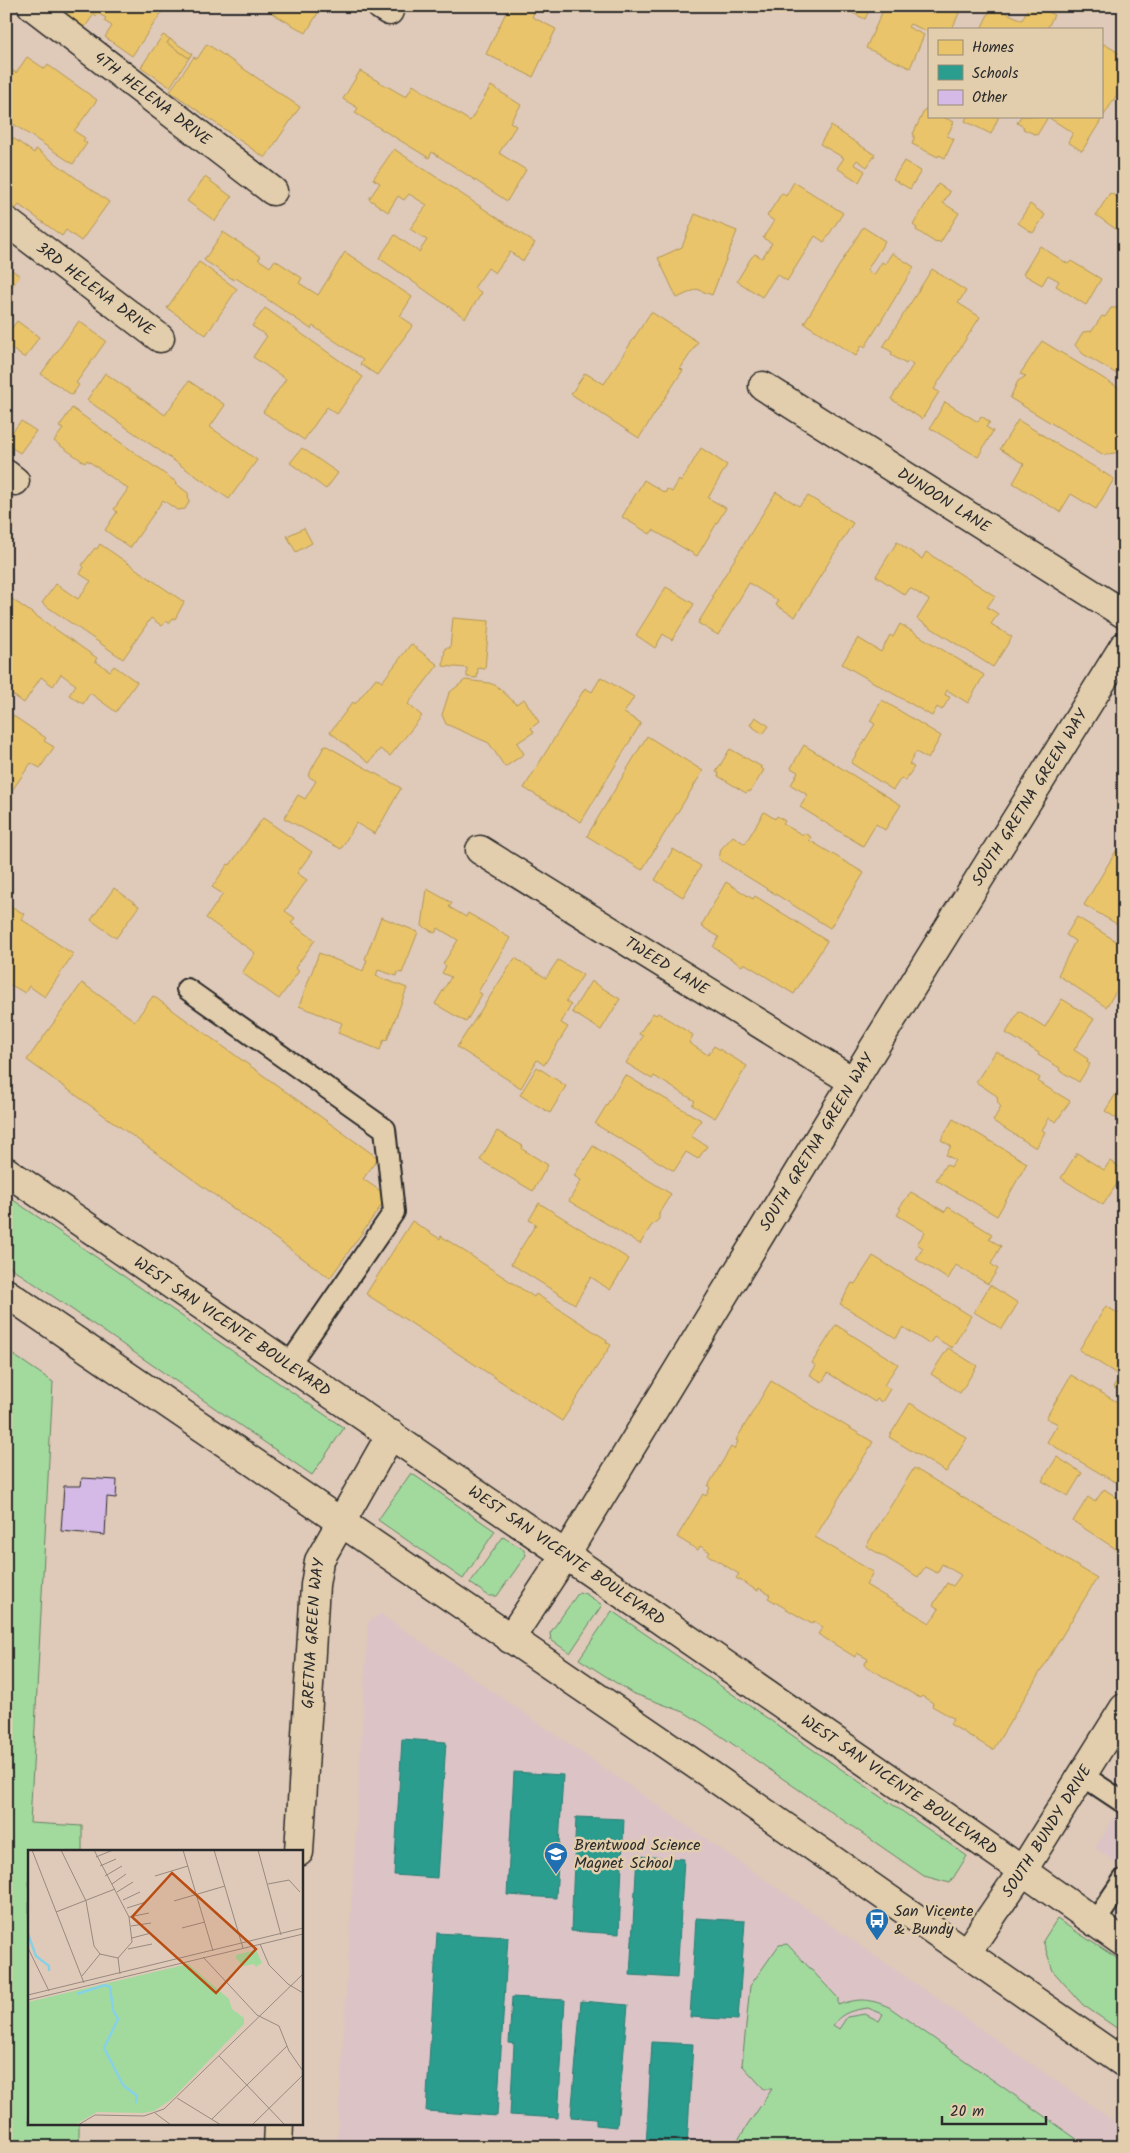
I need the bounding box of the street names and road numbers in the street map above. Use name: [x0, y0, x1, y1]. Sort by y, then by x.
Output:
street label: 4TH HELENA DRIVE: [89, 45, 217, 152]
street label: 3RD HELENA DRIVE: [31, 236, 160, 342]
street label: DUNOON LANE: [892, 461, 996, 540]
street label: SOUTH GRETNA GREEN WAY: [965, 704, 1095, 891]
street label: TWEED LANE: [620, 930, 715, 1002]
street label: SOUTH GRETNA GREEN WAY: [753, 1048, 881, 1236]
street label: WEST SAN VICENTE BOULEVARD: [129, 1250, 336, 1403]
street label: WEST SAN VICENTE BOULEVARD: [463, 1479, 670, 1632]
street label: GRETNA GREEN WAY: [295, 1556, 332, 1709]
street label: WEST SAN VICENTE BOULEVARD: [796, 1708, 1003, 1862]
street label: SOUTH BUNDY DRIVE: [995, 1759, 1099, 1902]

